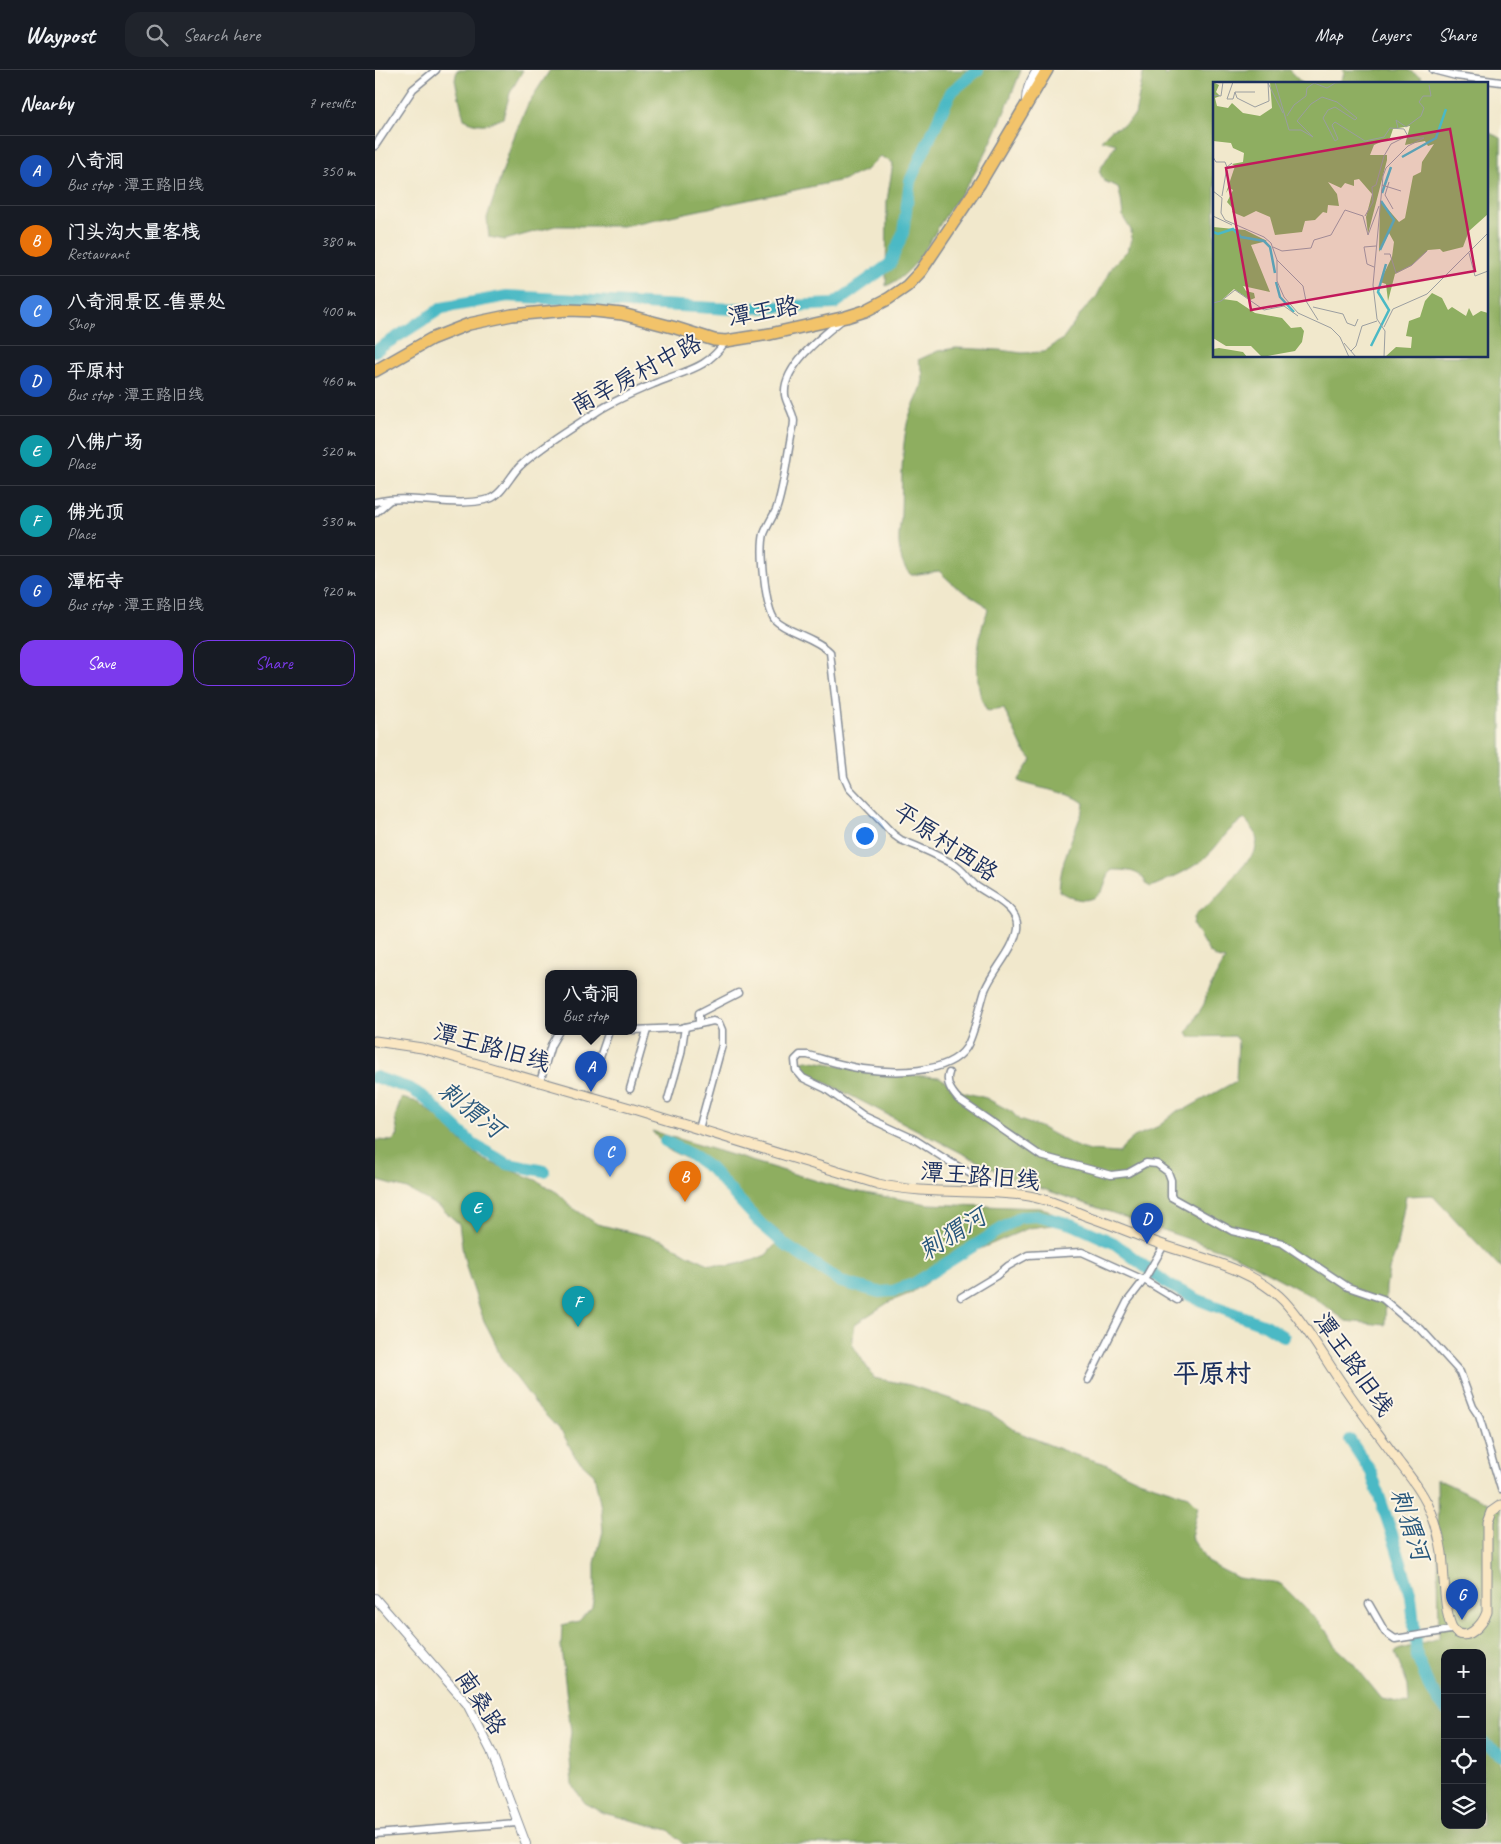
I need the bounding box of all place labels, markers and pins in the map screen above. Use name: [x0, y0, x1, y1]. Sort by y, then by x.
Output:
pin: A: [575, 1051, 607, 1092]
pin: C: [594, 1136, 626, 1177]
pin: B: [669, 1161, 701, 1202]
pin: E: [461, 1192, 493, 1233]
pin: D: [1131, 1203, 1163, 1244]
pin: F: [562, 1286, 594, 1327]
pin: G: [1446, 1579, 1478, 1620]

